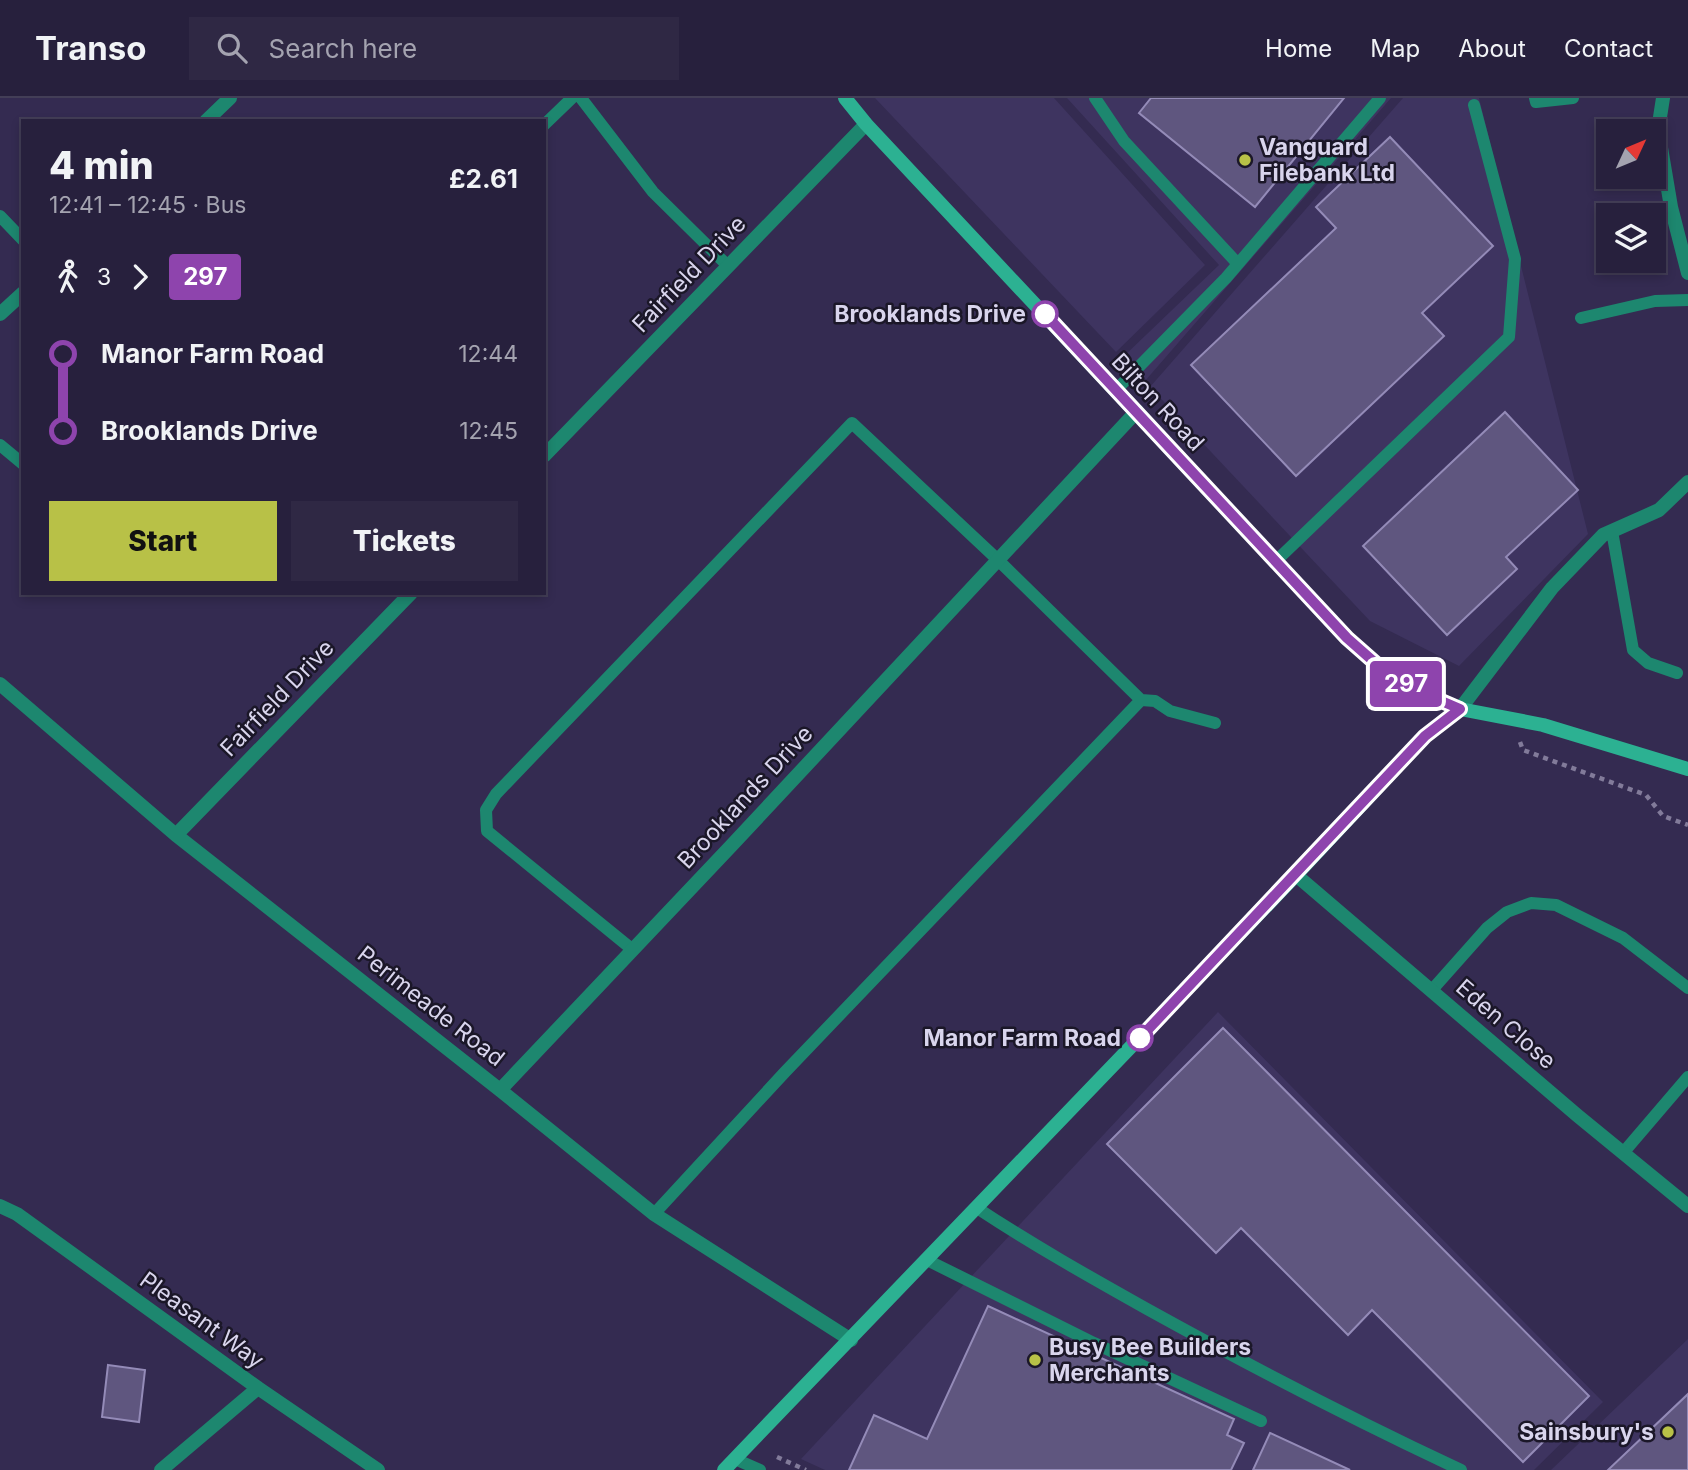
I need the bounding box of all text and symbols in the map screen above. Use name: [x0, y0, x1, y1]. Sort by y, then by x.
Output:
search box: [189, 17, 679, 80]
text: Transo: [35, 28, 147, 68]
icon: search: [213, 29, 251, 67]
text: Search here: [269, 33, 417, 64]
text: Home: [1265, 34, 1332, 63]
text: Map: [1370, 34, 1420, 63]
text: About: [1458, 34, 1526, 63]
text: Contact: [1564, 34, 1653, 63]
north arrow: [1596, 119, 1666, 189]
map controls: [1596, 119, 1666, 273]
place label: Vanguard Filebank Ltd: [1259, 133, 1395, 187]
text: 4 min: [49, 142, 154, 188]
marker: Vanguard Filebank Ltd: [1237, 152, 1253, 168]
text: £2.61: [449, 163, 518, 194]
text: 12:41 – 12:45 · Bus: [49, 191, 246, 219]
button: layers: [1596, 203, 1666, 273]
street label: Fairfield Drive: [626, 210, 752, 338]
icon: walk: [49, 258, 87, 296]
icon: forward: [121, 258, 159, 296]
text: 297: [183, 262, 227, 291]
text: 3: [97, 263, 111, 291]
place label: Brooklands Drive: [834, 300, 1026, 328]
marker: Brooklands Drive: [1032, 301, 1058, 327]
text: Manor Farm Road: [101, 338, 324, 369]
text: 12:44: [458, 340, 518, 368]
street label: Bilton Road: [1106, 347, 1210, 457]
text: Brooklands Drive: [101, 415, 318, 446]
text: 12:45: [459, 417, 518, 445]
button: Start: [49, 501, 277, 581]
button: Tickets: [291, 501, 518, 581]
street label: Fairfield Drive: [214, 634, 340, 762]
line badge: 297: [1366, 661, 1446, 707]
text: 297: [1384, 669, 1428, 698]
street label: Brooklands Drive: [672, 720, 818, 874]
street label: Perimeade Road: [352, 940, 510, 1072]
street label: Eden Close: [1450, 973, 1562, 1075]
place label: Manor Farm Road: [924, 1024, 1121, 1052]
marker: Manor Farm Road: [1127, 1025, 1153, 1051]
street label: Pleasant Way: [135, 1266, 270, 1374]
place label: Busy Bee Builders Merchants: [1049, 1333, 1251, 1387]
marker: Busy Bee Builders Merchants: [1027, 1352, 1043, 1368]
place label: Sainsbury's: [1519, 1418, 1654, 1446]
marker: Sainsbury's: [1660, 1424, 1676, 1440]

